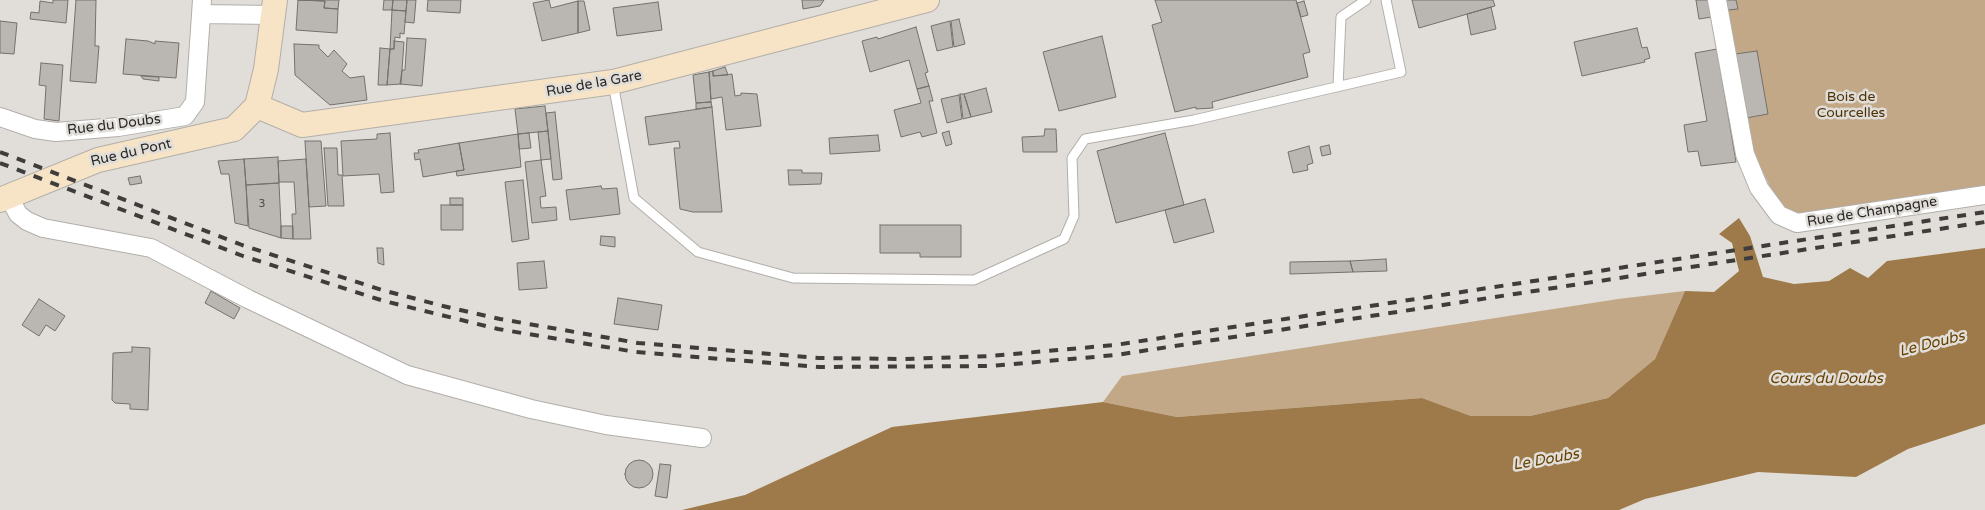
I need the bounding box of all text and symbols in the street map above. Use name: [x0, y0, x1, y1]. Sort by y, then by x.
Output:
street label: Rue de la Gare: [545, 67, 643, 101]
park label: Bois de Courcelles: [1817, 89, 1885, 121]
street label: Rue du Doubs: [66, 111, 162, 139]
street label: Rue du Pont: [89, 136, 173, 170]
street label: Rue de Champagne: [1806, 193, 1938, 231]
house number: 3: [259, 197, 265, 211]
water label: Le Doubs: [1897, 327, 1967, 361]
water label: Cours du Doubs: [1769, 370, 1883, 388]
water label: Le Doubs: [1511, 445, 1581, 475]

